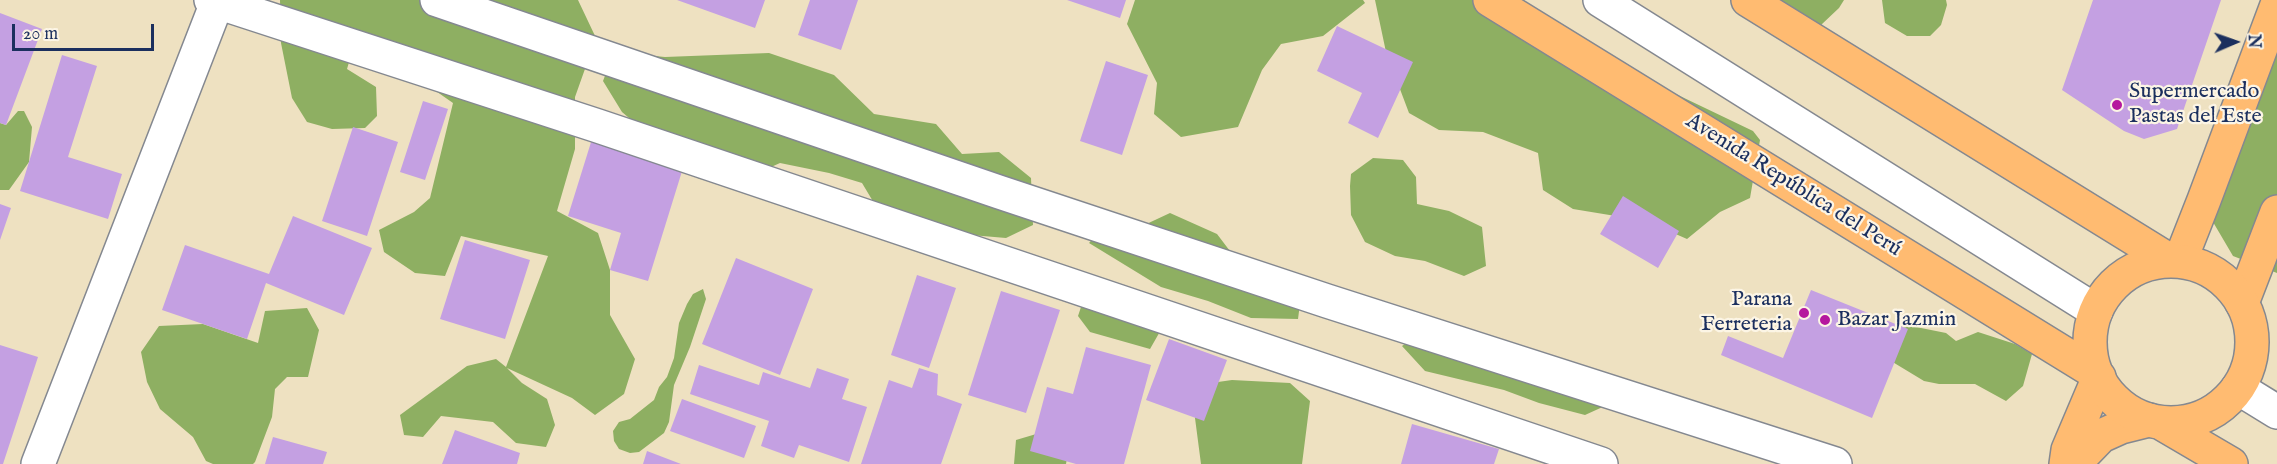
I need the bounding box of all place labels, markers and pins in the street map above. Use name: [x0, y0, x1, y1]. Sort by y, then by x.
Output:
place label: Supermercado Pastas del Este: [2129, 79, 2262, 130]
marker: Supermercado Pastas del Este: [2110, 98, 2124, 112]
place label: Parana Ferreteria: [1701, 287, 1792, 338]
marker: Parana Ferreteria: [1797, 306, 1811, 320]
place label: Bazar Jazmin: [1837, 307, 1956, 333]
marker: Bazar Jazmin: [1818, 313, 1832, 327]

